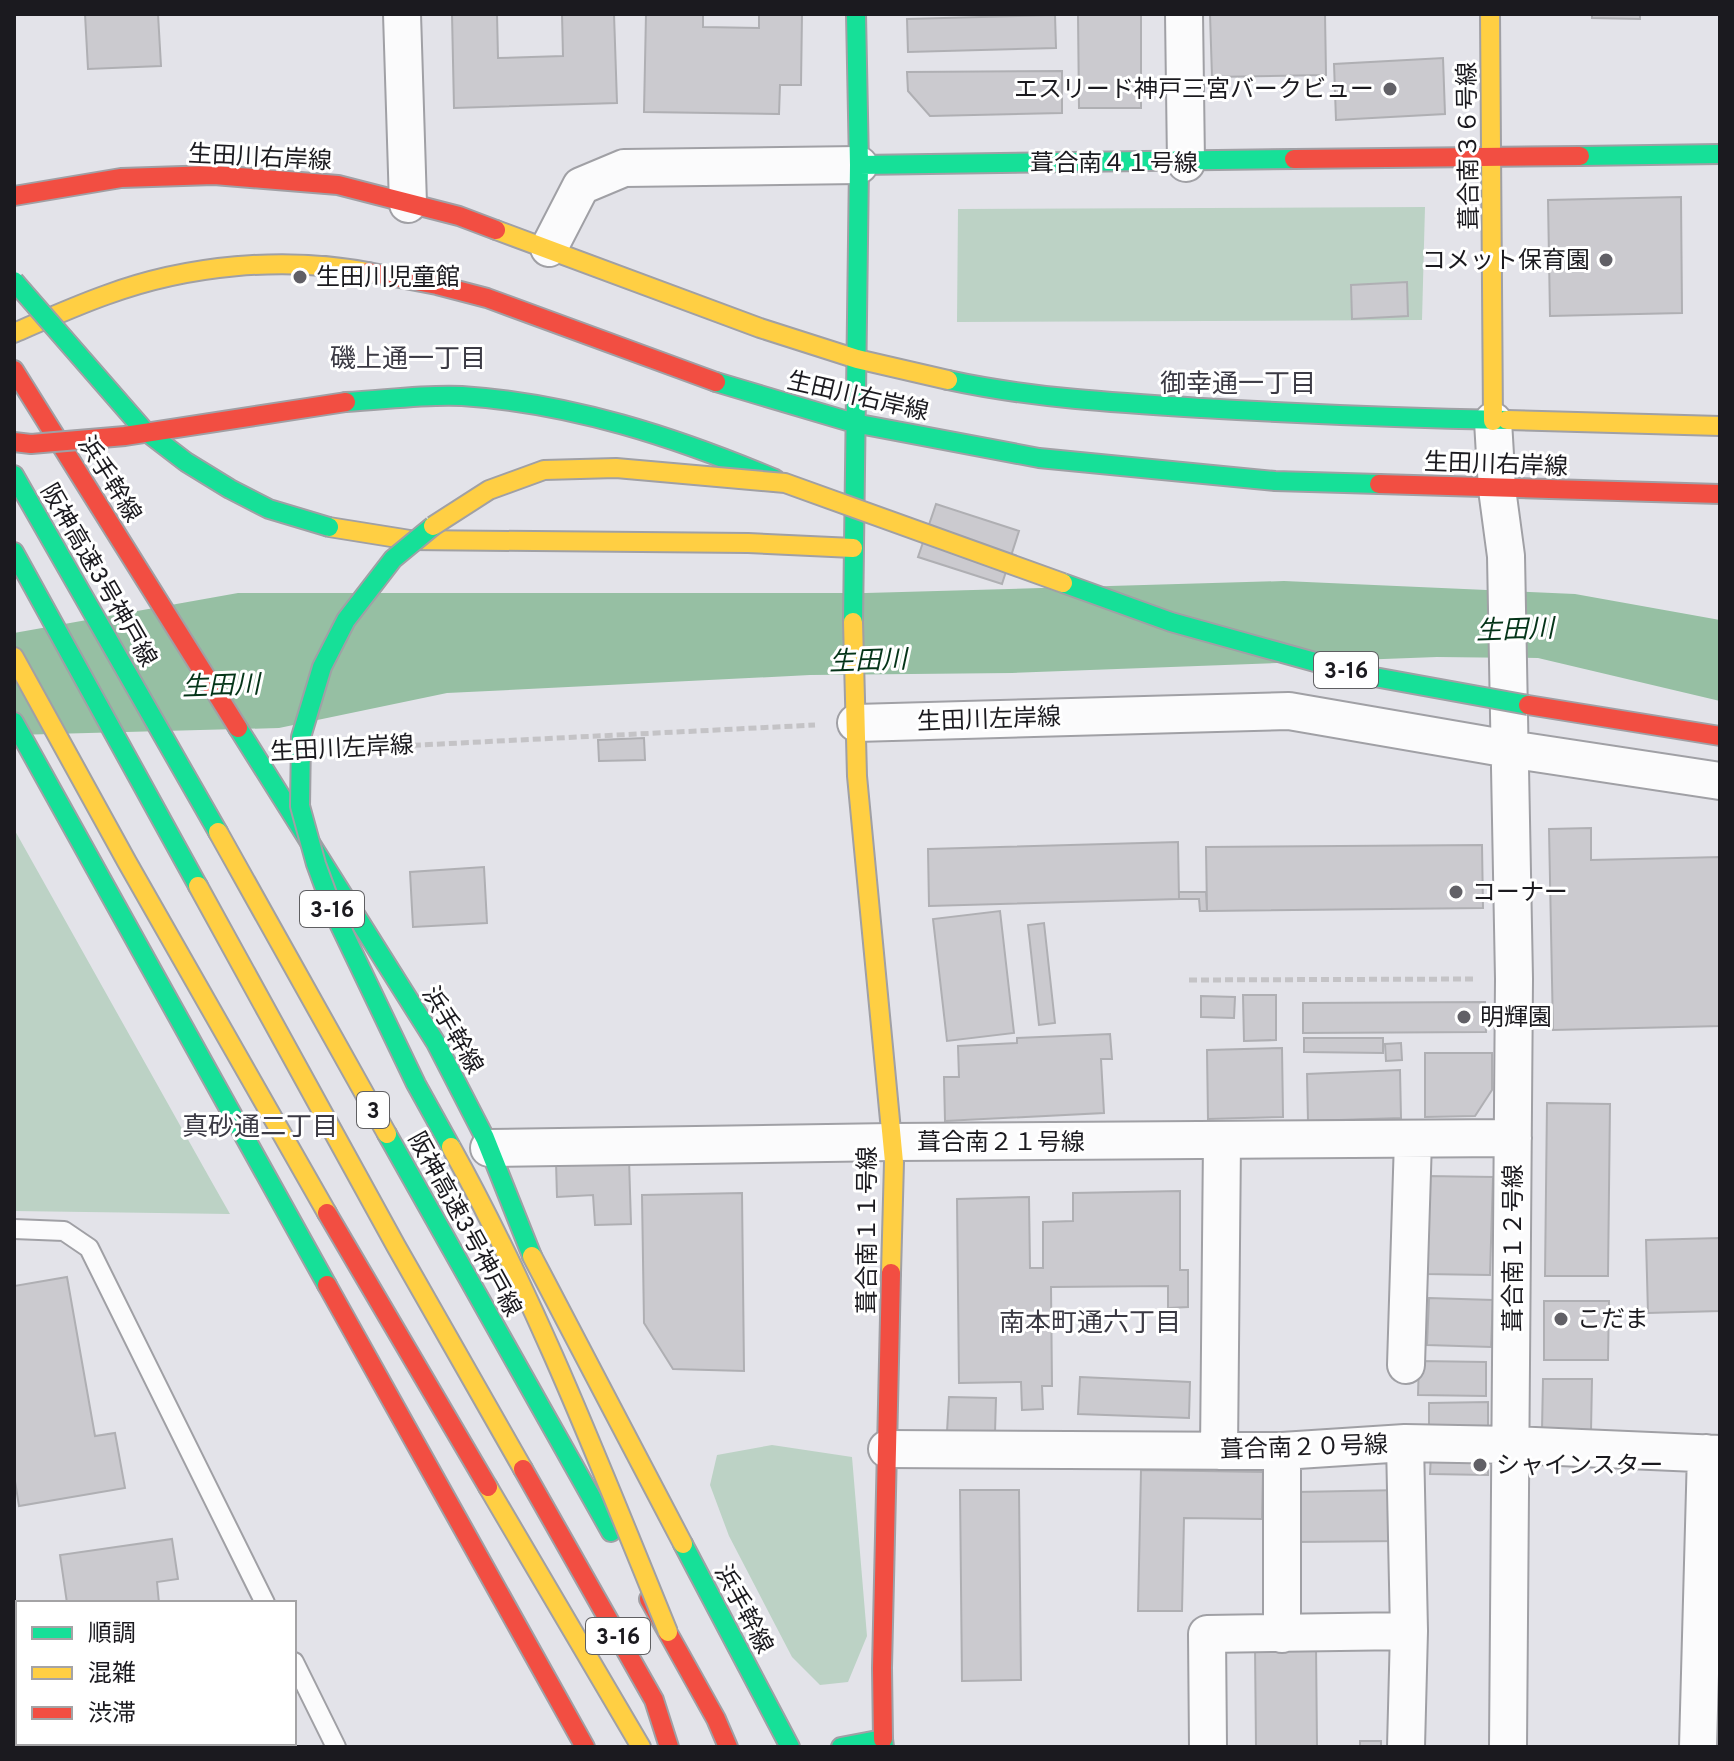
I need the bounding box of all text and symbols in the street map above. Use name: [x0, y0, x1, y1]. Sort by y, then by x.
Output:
street label: 葺合南３６号線: [1454, 62, 1486, 230]
place label: エスリード神戸三宮バークビュー: [1014, 76, 1374, 106]
marker: エスリード神戸三宮バークビュー: [1381, 80, 1399, 98]
street label: 生田川右岸線: [187, 140, 333, 178]
street label: 葺合南４１号線: [1030, 150, 1198, 180]
place label: コメット保育園: [1422, 247, 1590, 277]
marker: コメット保育園: [1597, 251, 1615, 269]
place label: 生田川児童館: [316, 264, 460, 294]
marker: 生田川児童館: [291, 268, 309, 286]
district label: 磯上通一丁目: [330, 344, 486, 377]
street label: 生田川右岸線: [784, 367, 931, 429]
district label: 御幸通一丁目: [1160, 369, 1316, 402]
street label: 浜手幹線: [70, 431, 146, 529]
street label: 生田川右岸線: [1423, 448, 1568, 484]
street label: 阪神高速3号神戸線: [33, 479, 162, 673]
water label: 生田川: [1476, 614, 1558, 649]
water label: 生田川: [829, 645, 911, 680]
road number: 3-16: [1314, 652, 1378, 688]
water label: 生田川: [182, 670, 264, 705]
street label: 生田川左岸線: [917, 703, 1062, 739]
street label: 生田川左岸線: [269, 731, 415, 769]
place label: コーナー: [1472, 879, 1568, 909]
marker: コーナー: [1447, 883, 1465, 901]
road number: 3-16: [300, 891, 364, 927]
street label: 浜手幹線: [414, 982, 488, 1080]
place label: 明輝園: [1480, 1004, 1552, 1034]
marker: 明輝園: [1455, 1008, 1473, 1026]
road number: 3: [357, 1092, 389, 1128]
district label: 真砂通二丁目: [182, 1112, 338, 1145]
street label: 阪神高速3号神戸線: [400, 1127, 526, 1323]
street label: 葺合南２１号線: [917, 1129, 1085, 1159]
street label: 葺合南１１号線: [854, 1146, 884, 1314]
street label: 葺合南１２号線: [1500, 1164, 1530, 1332]
place label: こだま: [1577, 1306, 1649, 1336]
district label: 南本町通六丁目: [999, 1308, 1181, 1341]
marker: こだま: [1552, 1310, 1570, 1328]
street label: 葺合南２０号線: [1220, 1431, 1389, 1467]
place label: シャインスター: [1496, 1452, 1664, 1482]
marker: シャインスター: [1471, 1456, 1489, 1474]
street label: 浜手幹線: [706, 1561, 778, 1659]
legend: [16, 1601, 296, 1745]
road number: 3-16: [586, 1618, 650, 1654]
text: 順調: [88, 1620, 136, 1650]
text: 混雑: [88, 1660, 136, 1690]
text: 渋滞: [88, 1700, 136, 1730]

